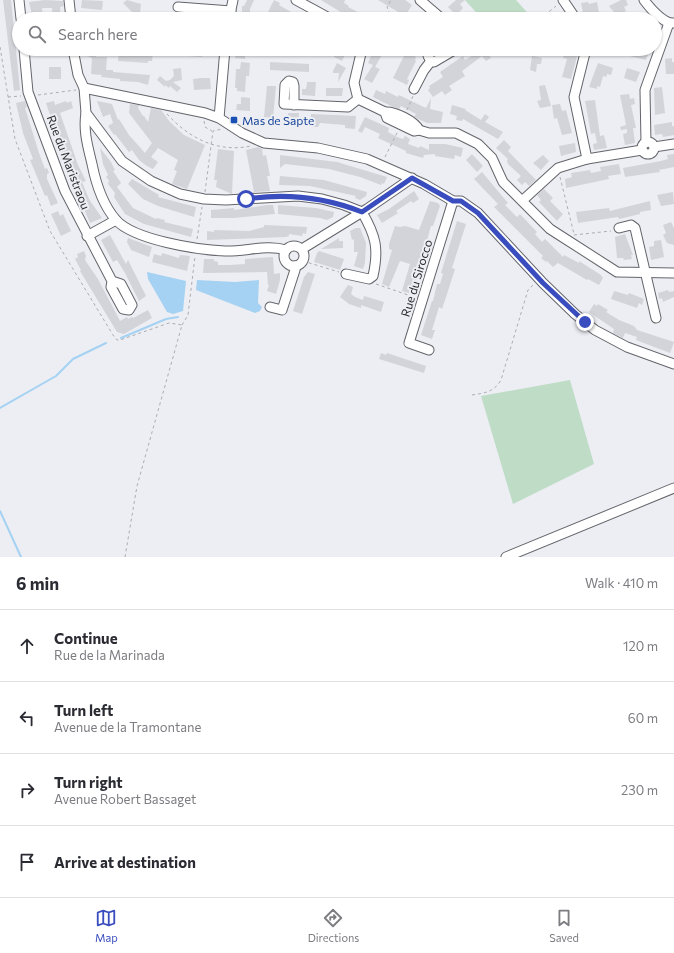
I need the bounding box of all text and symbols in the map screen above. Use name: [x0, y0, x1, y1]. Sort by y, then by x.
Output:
search box: [12, 12, 662, 56]
icon: search: [26, 23, 48, 45]
text: Search here: [58, 25, 137, 43]
street label: Rue du Maristraou: [45, 113, 93, 211]
place label: Mas de Sapte: [242, 113, 314, 127]
marker: Mas de Sapte: [229, 115, 239, 125]
route start: [237, 190, 255, 208]
street label: Rue du Sirocco: [398, 238, 434, 318]
route end: [576, 313, 594, 331]
text: 6 min: [16, 573, 59, 594]
text: Walk · 410 m: [585, 575, 658, 591]
text: Continue: [54, 629, 118, 647]
icon: ahead: [16, 635, 38, 657]
text: 120 m: [623, 638, 658, 654]
text: Rue de la Marinada: [54, 647, 165, 663]
text: Turn left: [54, 701, 113, 719]
icon: left: [16, 707, 38, 729]
text: 60 m: [628, 710, 658, 726]
text: Avenue de la Tramontane: [54, 719, 201, 735]
text: Turn right: [54, 773, 123, 791]
icon: right: [16, 779, 38, 801]
text: 230 m: [621, 782, 658, 798]
text: Avenue Robert Bassaget: [54, 791, 196, 807]
icon: arrive: [16, 851, 38, 873]
text: Arrive at destination: [54, 853, 196, 871]
tab: Map: [95, 907, 118, 944]
tab: Directions: [308, 907, 359, 944]
tab: Saved: [549, 907, 579, 944]

